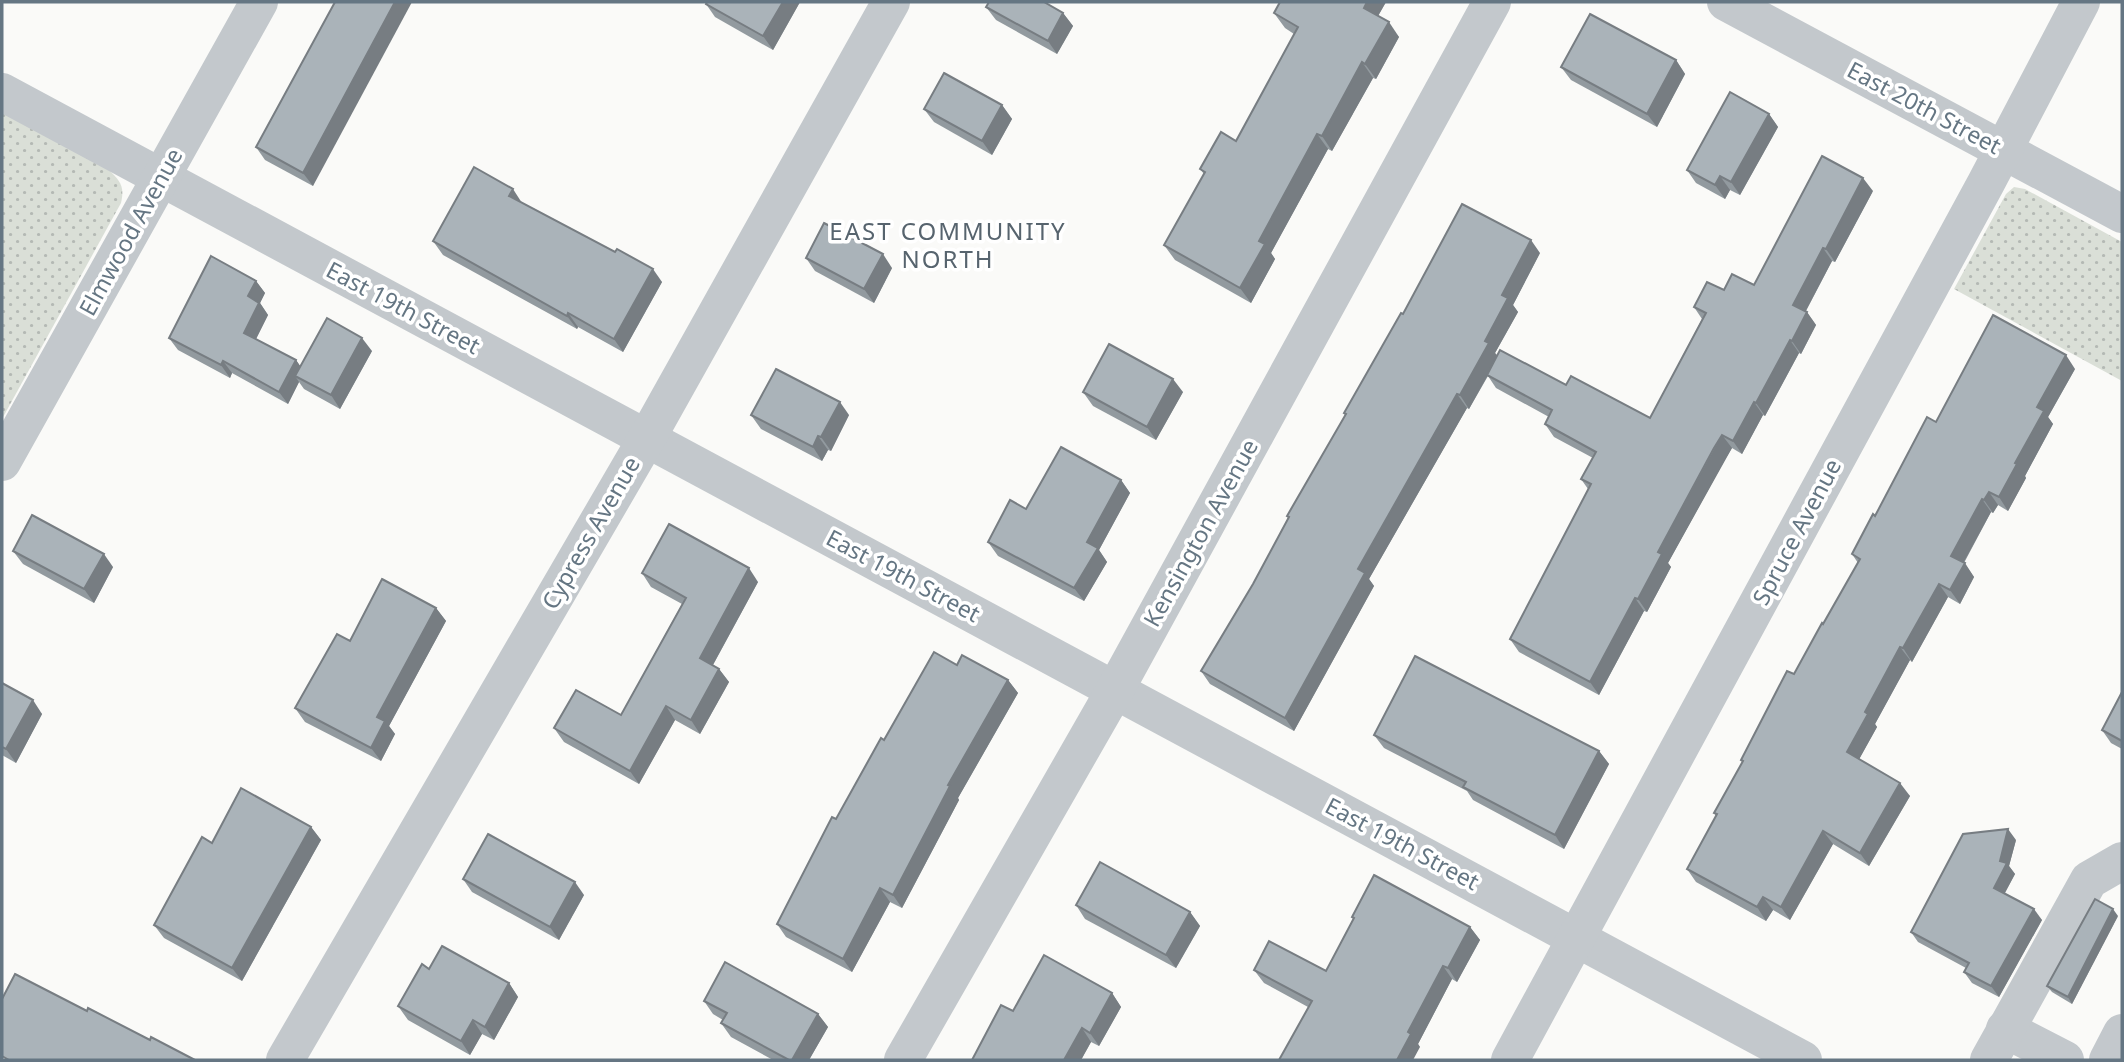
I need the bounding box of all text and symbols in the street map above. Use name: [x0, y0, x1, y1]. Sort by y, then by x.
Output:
street label: East 20th Street: [1842, 53, 2007, 161]
street label: Elmwood Avenue: [71, 142, 189, 321]
district label: EAST COMMUNITY NORTH: [829, 214, 1067, 275]
street label: East 19th Street: [321, 253, 486, 361]
street label: Kensington Avenue: [1135, 433, 1265, 632]
street label: Cypress Avenue: [533, 450, 647, 615]
street label: Spruce Avenue: [1744, 453, 1848, 610]
street label: East 19th Street: [821, 521, 986, 629]
street label: East 19th Street: [1320, 789, 1485, 897]

